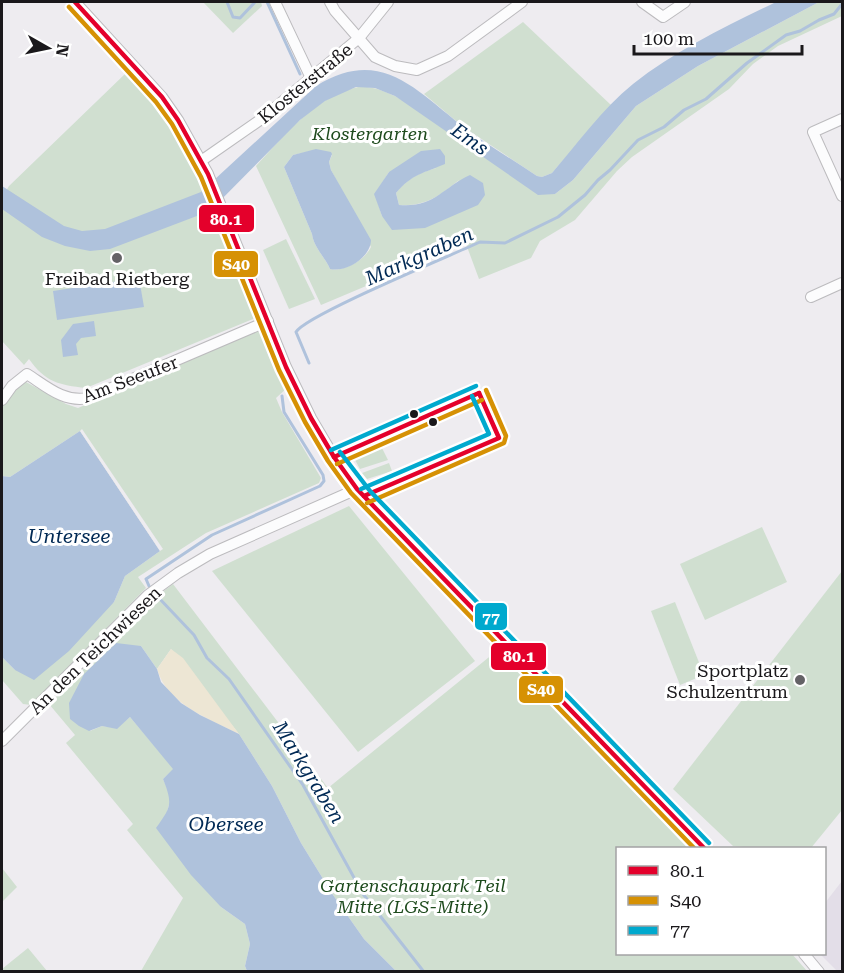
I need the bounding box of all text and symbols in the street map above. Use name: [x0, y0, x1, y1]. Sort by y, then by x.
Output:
north arrow: [18, 18, 78, 78]
scale bar: [634, 18, 802, 56]
text: 100 m: [643, 28, 694, 49]
street label: Klosterstraße: [254, 38, 357, 127]
text: N: [52, 43, 73, 58]
water label: Ems: [446, 117, 493, 160]
park label: Klostergarten: [311, 123, 428, 144]
line badge: 80.1: [198, 204, 255, 233]
text: 80.1: [210, 210, 242, 229]
water label: Markgraben: [360, 221, 477, 291]
line badge: S40: [213, 250, 259, 278]
marker: Freibad Rietberg: [110, 251, 124, 265]
text: S40: [222, 255, 250, 274]
place label: Freibad Rietberg: [45, 268, 190, 289]
street label: Am Seeufer: [79, 351, 181, 407]
unlabelled marker: [408, 408, 420, 420]
unlabelled marker: [427, 416, 439, 428]
water label: Untersee: [28, 524, 110, 548]
street label: An den Teichwiesen: [25, 581, 165, 718]
line badge: 77: [474, 602, 508, 631]
text: 77: [482, 608, 500, 627]
line badge: 80.1: [490, 642, 547, 671]
text: 80.1: [503, 647, 535, 666]
place label: Sportplatz Schulzentrum: [667, 660, 789, 702]
marker: Sportplatz Schulzentrum: [793, 673, 807, 687]
line badge: S40: [518, 675, 564, 704]
text: S40: [527, 680, 555, 699]
water label: Markgraben: [268, 716, 350, 828]
water label: Obersee: [188, 812, 264, 836]
legend: [616, 847, 826, 955]
text: 80.1: [670, 860, 705, 881]
park label: Gartenschaupark Teil Mitte (LGS-Mitte): [320, 875, 506, 917]
text: S40: [670, 890, 701, 911]
text: 77: [670, 920, 690, 941]

